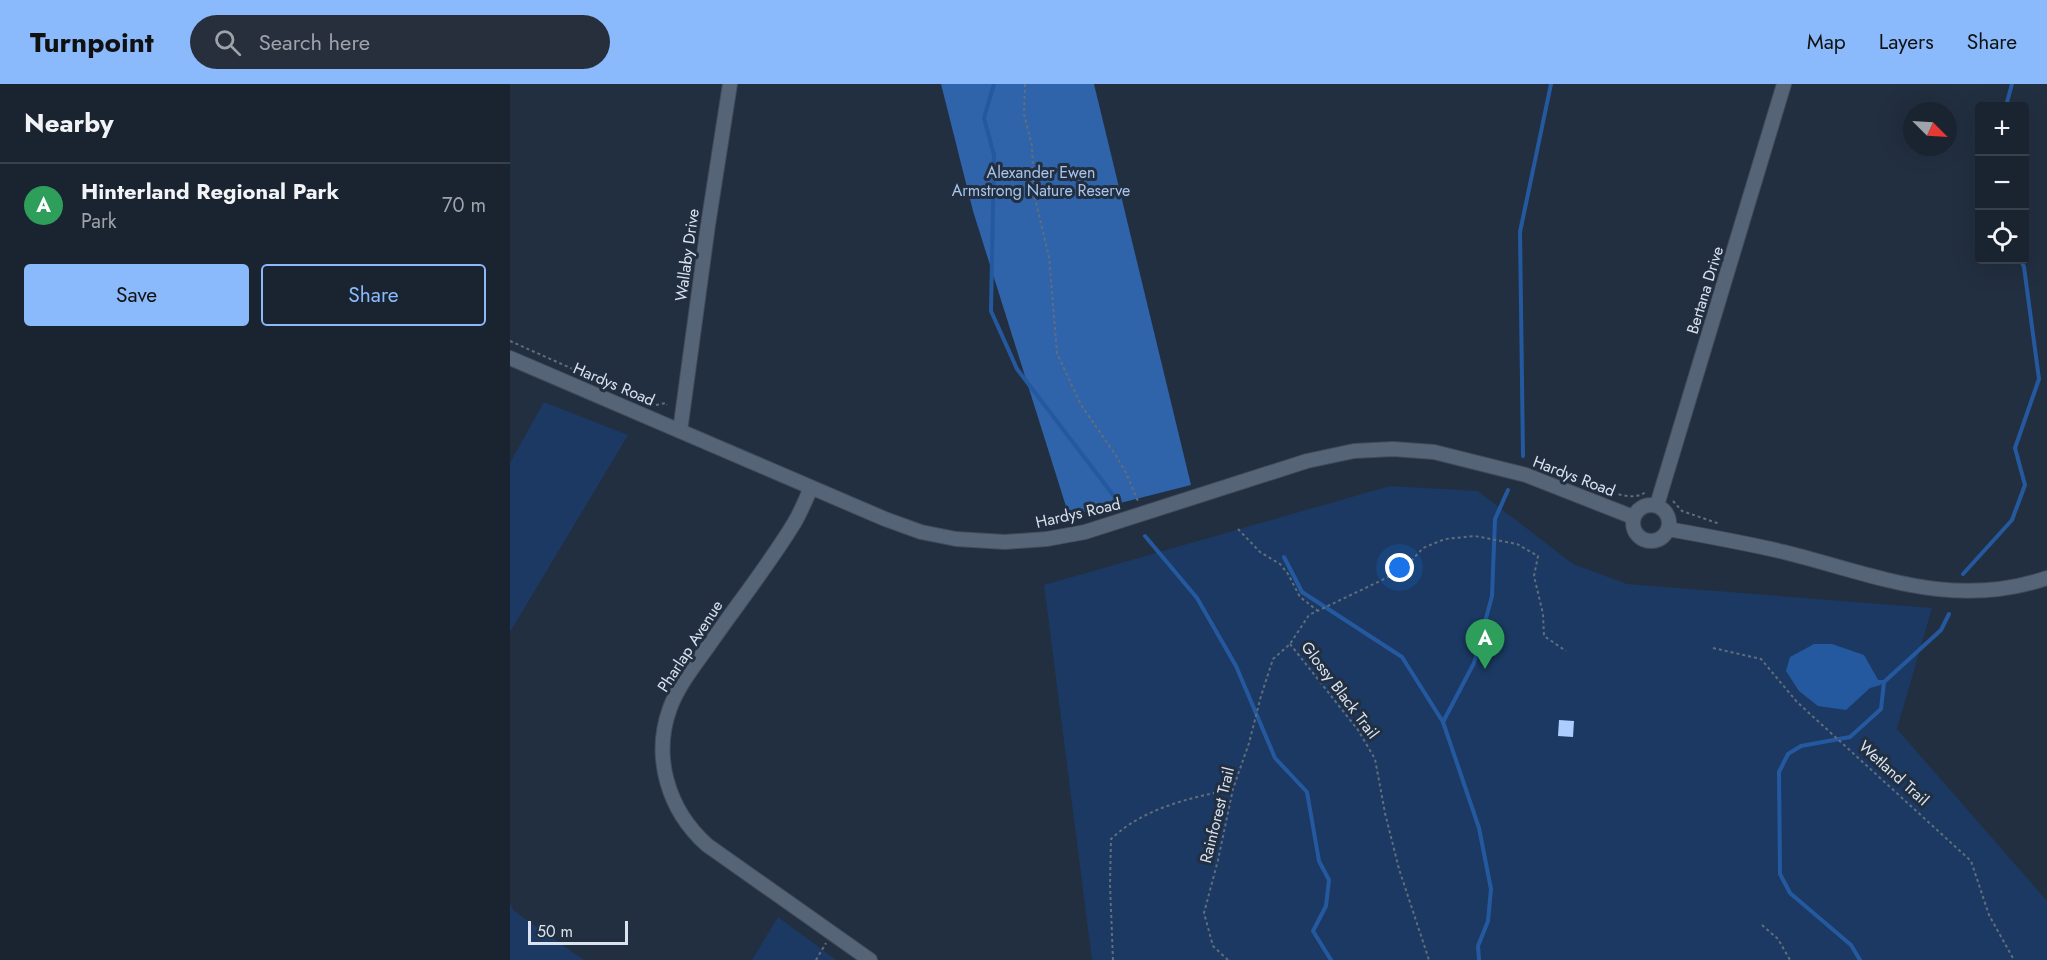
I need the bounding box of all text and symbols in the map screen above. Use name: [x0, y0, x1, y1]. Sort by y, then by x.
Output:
search box: [190, 15, 610, 69]
text: Turnpoint: [30, 22, 154, 63]
icon: search: [211, 26, 244, 59]
text: Search here: [259, 26, 370, 58]
text: Map: [1807, 27, 1846, 57]
text: Layers: [1879, 27, 1934, 57]
text: Share: [1967, 27, 2017, 57]
north arrow: [1903, 102, 1957, 156]
map controls: [1975, 102, 2029, 264]
button: +: [1975, 102, 2029, 156]
text: Nearby: [24, 104, 113, 142]
button: −: [1975, 156, 2029, 210]
park label: Alexander Ewen Armstrong Nature Reserve: [952, 161, 1130, 202]
text: Hinterland Regional Park: [81, 175, 339, 207]
text: A: [36, 191, 51, 220]
text: 70 m: [442, 191, 486, 220]
text: Park: [81, 207, 117, 236]
street label: Wallaby Drive: [669, 207, 705, 303]
button: locate: [1975, 210, 2029, 264]
street label: Bertana Drive: [1681, 243, 1729, 337]
button: Save: [24, 264, 249, 326]
button: Share: [261, 264, 486, 326]
street label: Hardys Road: [570, 357, 658, 411]
street label: Hardys Road: [1529, 450, 1619, 502]
street label: Hardys Road: [1033, 492, 1123, 534]
your location: [1385, 553, 1414, 582]
street label: Pharlap Avenue: [652, 595, 728, 697]
pin: A: [1466, 620, 1504, 669]
street label: Glossy Black Trail: [1296, 637, 1384, 743]
street label: Wetland Trail: [1854, 735, 1934, 811]
street label: Rainforest Trail: [1194, 765, 1240, 865]
scale bar: [528, 918, 628, 946]
text: 50 m: [537, 920, 573, 943]

